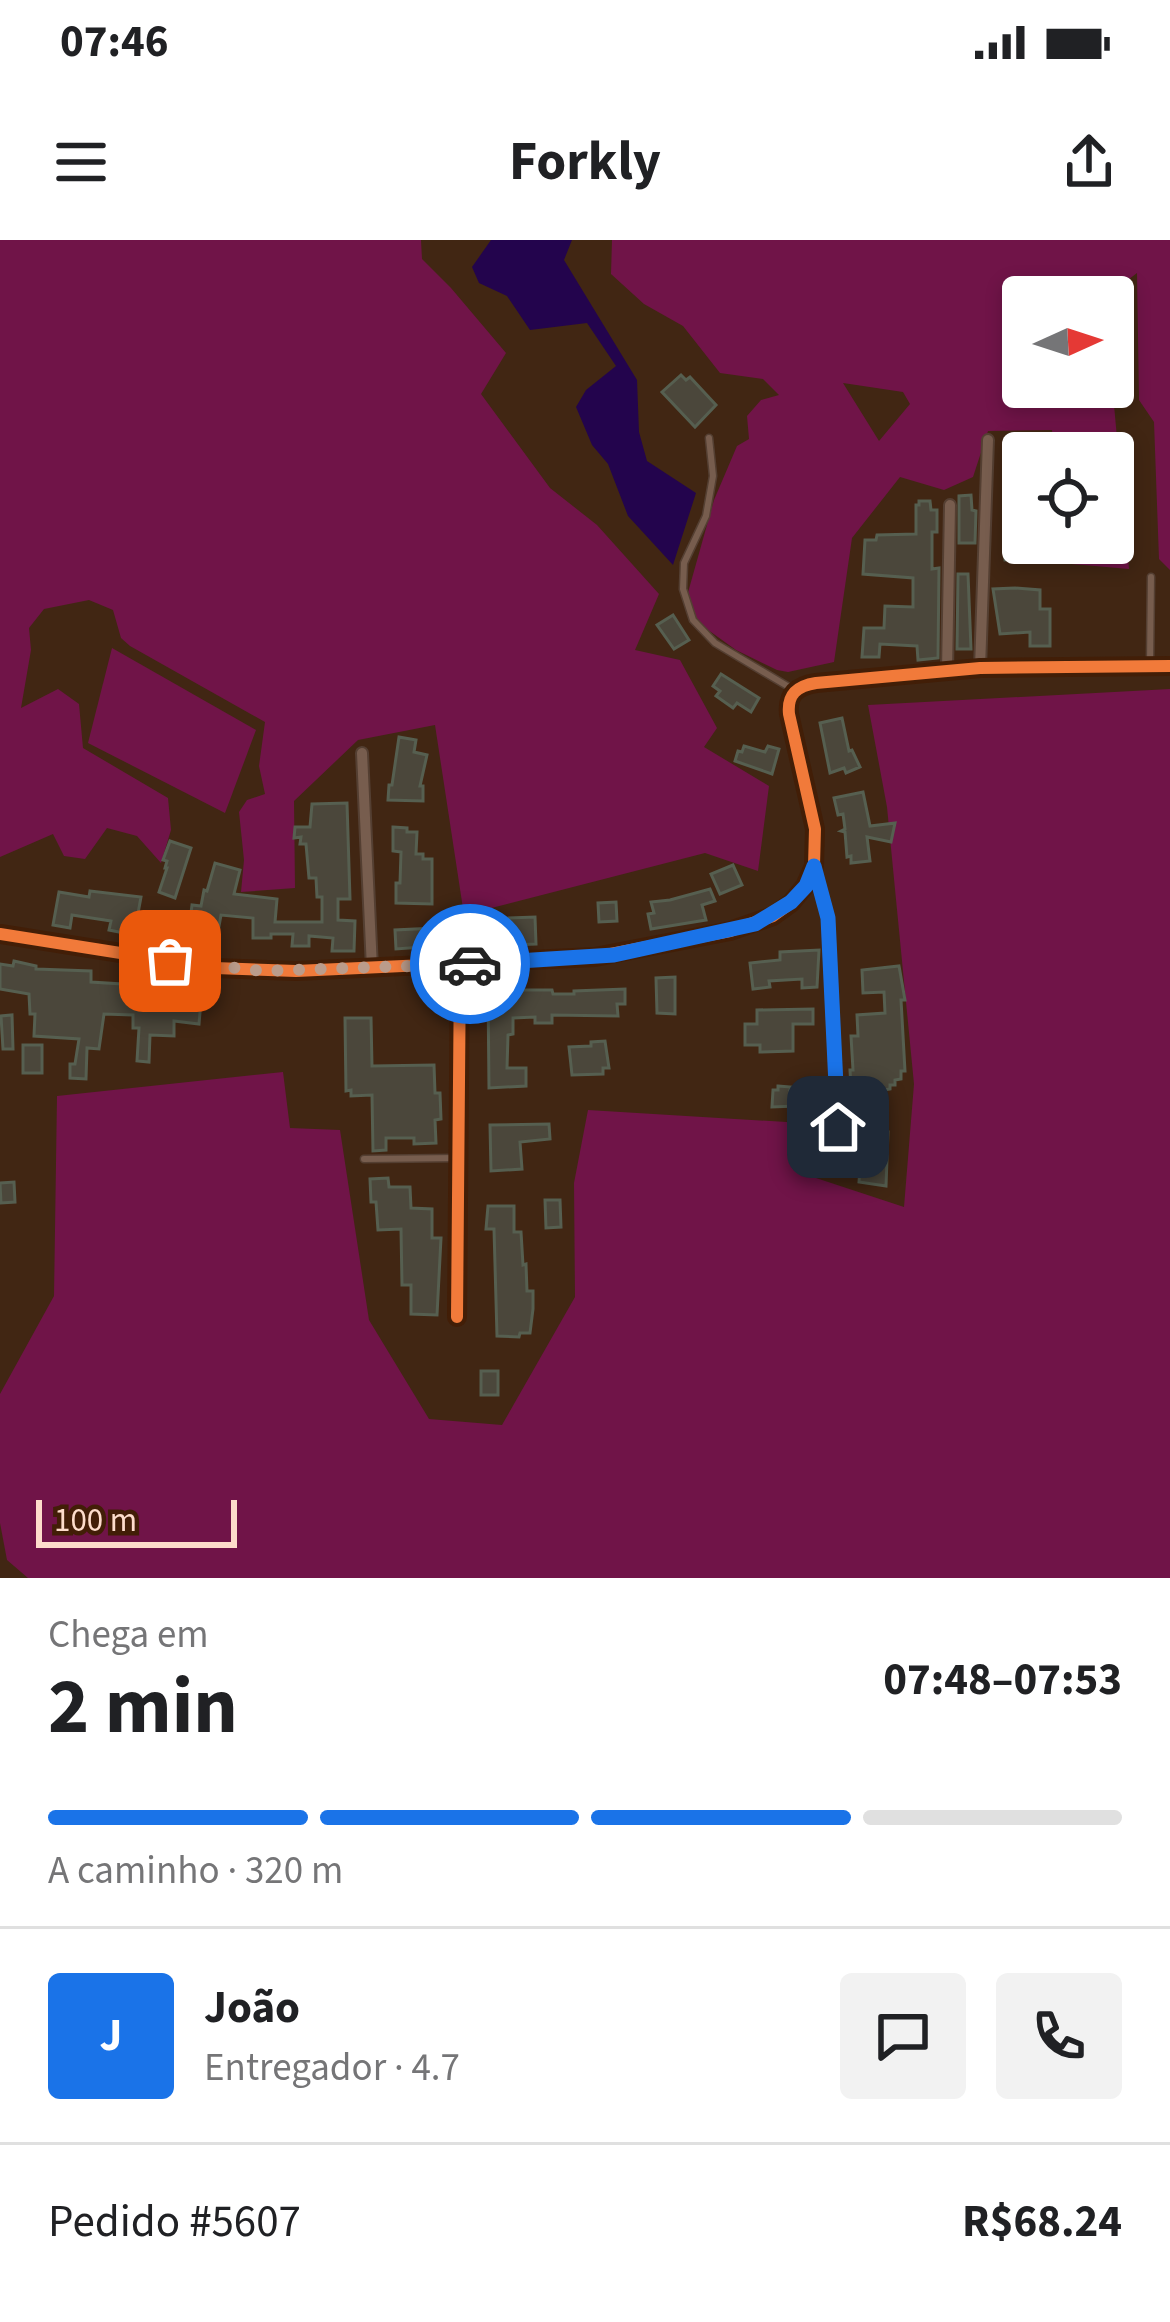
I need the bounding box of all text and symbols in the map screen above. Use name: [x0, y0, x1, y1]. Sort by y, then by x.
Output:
text: 07:46: [60, 10, 169, 74]
text: Forkly: [509, 124, 661, 201]
icon: menu: [48, 129, 114, 195]
icon: share: [1056, 129, 1122, 195]
north arrow: [1002, 276, 1134, 408]
map controls: [1002, 276, 1134, 564]
button: locate: [1002, 432, 1134, 564]
courier: [410, 904, 530, 1024]
pin: [119, 910, 221, 1012]
icon: bag: [137, 928, 203, 994]
icon: car: [437, 931, 503, 997]
pin: [787, 1076, 889, 1178]
icon: home: [805, 1094, 871, 1160]
scale bar: [36, 1494, 237, 1547]
text: 100 m: [54, 1497, 137, 1544]
text: Chega em: [48, 1607, 209, 1663]
text: 07:48–07:53: [883, 1648, 1122, 1712]
text: 2 min: [48, 1652, 238, 1763]
text: A caminho · 320 m: [48, 1843, 343, 1899]
button: chat: [840, 1973, 966, 2099]
button: phone: [996, 1973, 1122, 2099]
text: João: [204, 1976, 300, 2040]
text: J: [100, 2004, 122, 2068]
text: Entregador · 4.7: [204, 2040, 460, 2096]
text: Pedido #5607: [48, 2190, 301, 2254]
text: R$68.24: [962, 2190, 1122, 2254]

